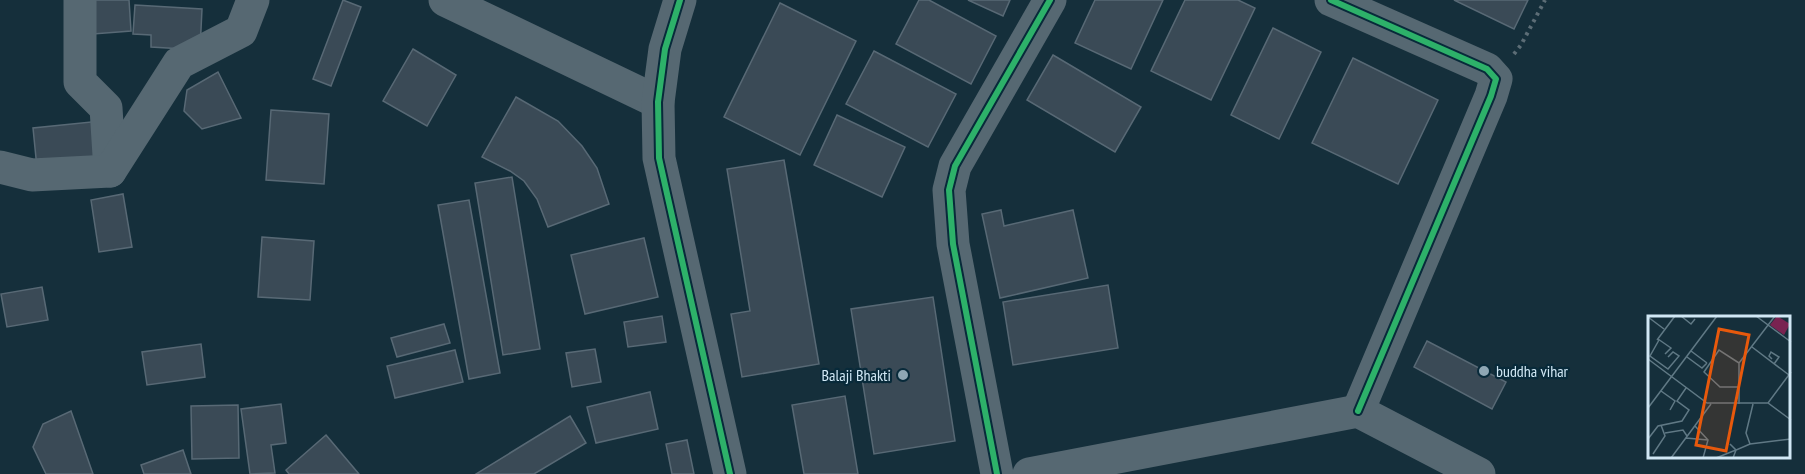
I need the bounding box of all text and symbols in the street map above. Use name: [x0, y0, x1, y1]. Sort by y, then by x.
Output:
inset map: [1648, 316, 1790, 459]
place label: buddha vihar: [1496, 361, 1569, 381]
marker: buddha vihar: [1477, 364, 1491, 378]
place label: Balaji Bhakti: [822, 365, 891, 385]
marker: Balaji Bhakti: [896, 368, 910, 382]

